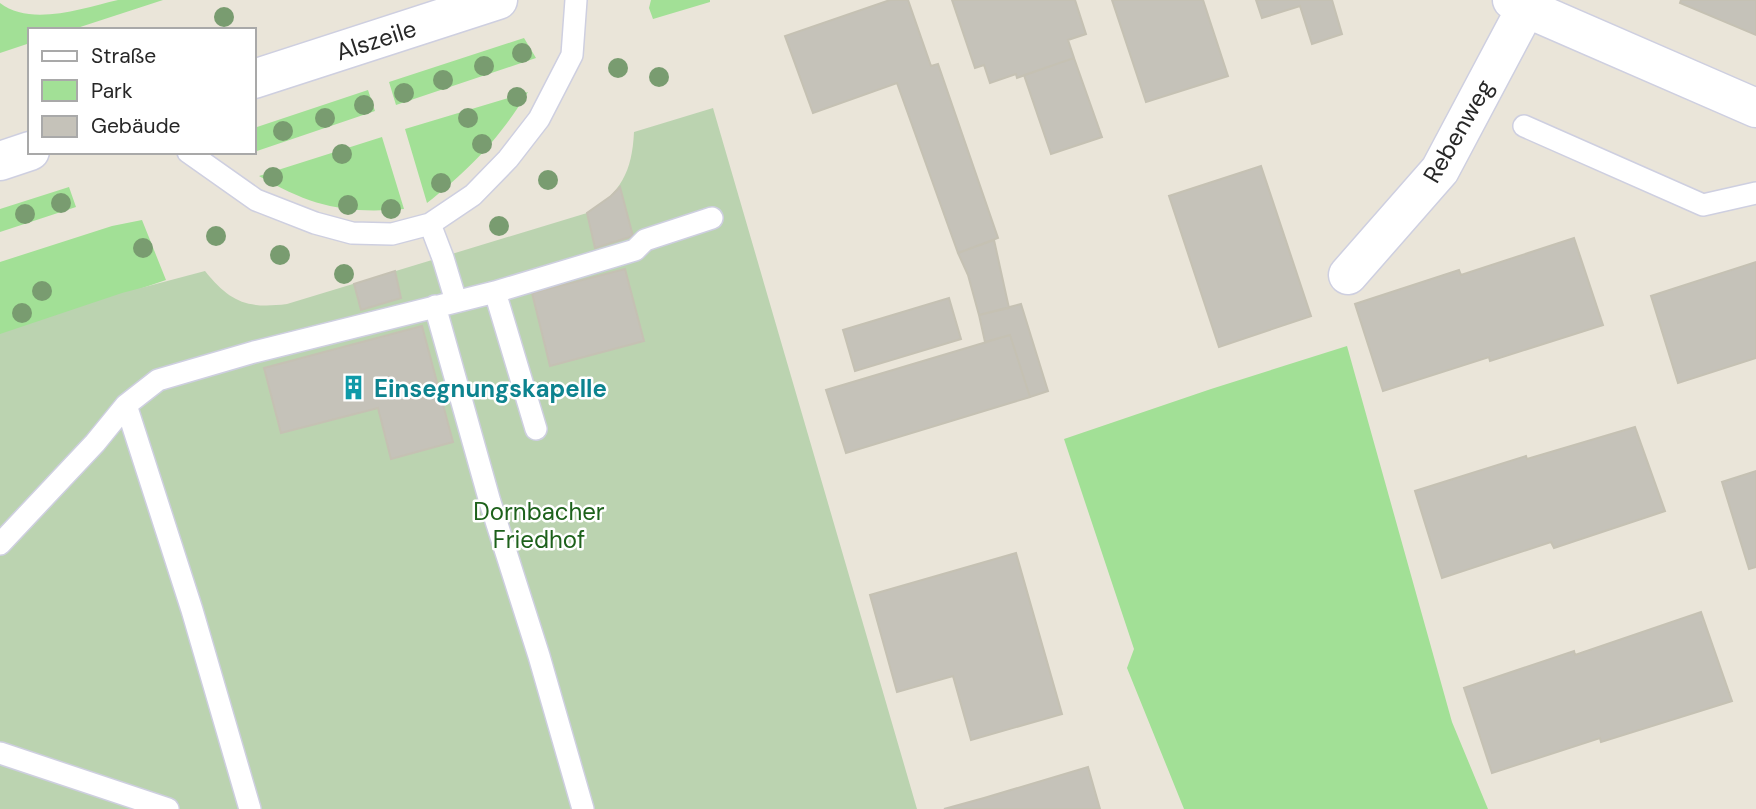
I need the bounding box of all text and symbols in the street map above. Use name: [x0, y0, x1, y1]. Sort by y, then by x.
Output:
street label: Alszeile: [332, 12, 420, 68]
legend: [28, 28, 256, 154]
text: Straße: [91, 42, 156, 70]
street label: Rebenweg: [1416, 74, 1500, 188]
text: Park: [91, 77, 133, 105]
text: Gebäude: [91, 112, 181, 140]
place label: Einsegnungskapelle: [374, 373, 607, 404]
building icon: Einsegnungskapelle: [340, 374, 368, 402]
park label: Dornbacher Friedhof: [473, 496, 605, 555]

